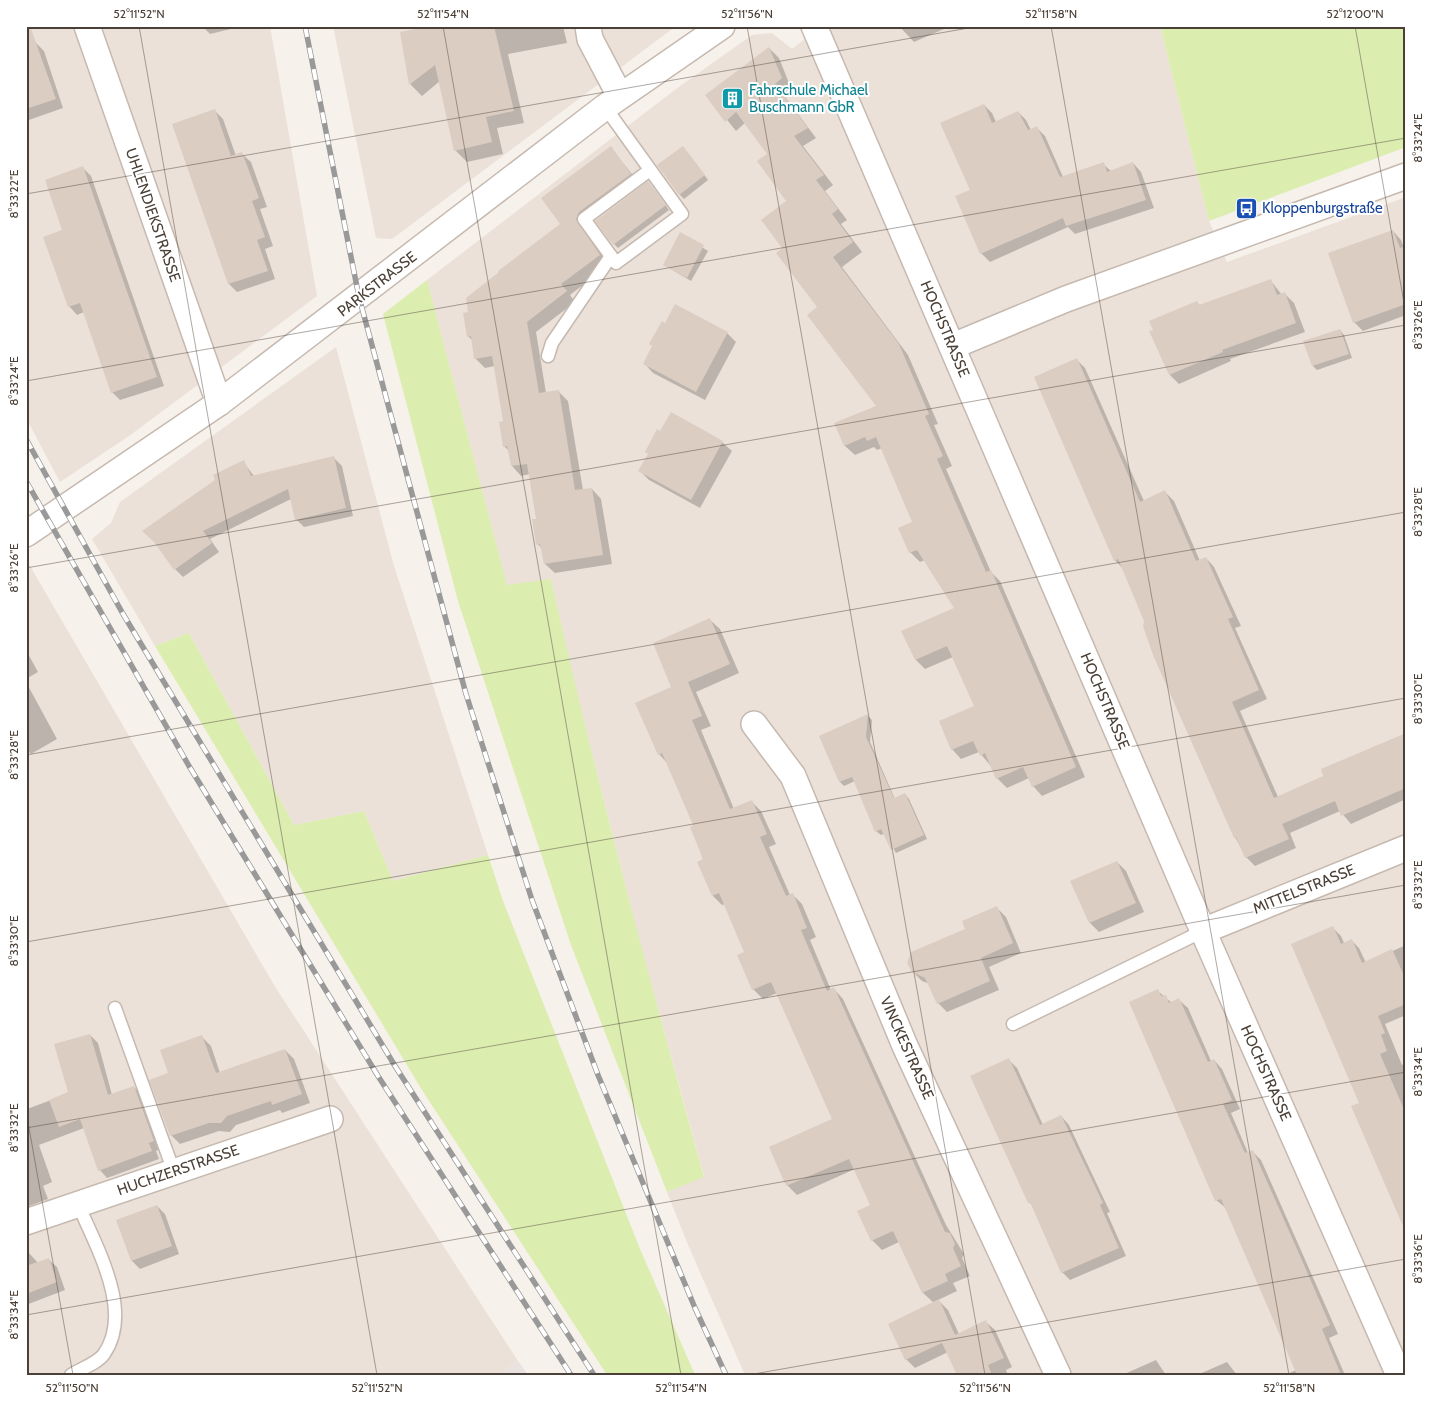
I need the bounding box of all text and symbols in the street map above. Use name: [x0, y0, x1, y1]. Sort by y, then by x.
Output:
text: 52°11'52"N: [113, 6, 165, 21]
text: 52°11'54"N: [417, 6, 469, 21]
text: 52°11'56"N: [721, 6, 773, 21]
text: 52°11'58"N: [1025, 6, 1077, 21]
text: 52°12'00"N: [1326, 6, 1384, 21]
place label: Fahrschule Michael Buschmann GbR: [749, 81, 869, 116]
building icon: Fahrschule Michael Buschmann GbR: [721, 87, 745, 111]
text: 8°33'24"E: [1410, 113, 1425, 163]
street label: UHLENDIEKSTRASSE: [122, 146, 184, 284]
text: 8°33'22"E: [6, 169, 21, 218]
bus stop icon: Kloppenburgstraße: [1234, 196, 1258, 220]
place label: Kloppenburgstraße: [1262, 199, 1383, 217]
street label: PARKSTRASSE: [334, 247, 420, 321]
street label: HOCHSTRASSE: [917, 278, 973, 380]
text: 8°33'26"E: [1410, 300, 1425, 350]
text: 8°33'24"E: [6, 356, 21, 406]
text: 8°33'28"E: [1410, 487, 1425, 537]
text: 8°33'26"E: [6, 543, 21, 593]
street label: HOCHSTRASSE: [1077, 650, 1133, 752]
text: 8°33'30"E: [1410, 673, 1425, 725]
text: 8°33'28"E: [6, 730, 21, 780]
street label: MITTELSTRASSE: [1250, 860, 1358, 918]
text: 8°33'32"E: [1410, 860, 1425, 910]
text: 8°33'30"E: [6, 915, 21, 967]
street label: VINCKESTRASSE: [876, 994, 938, 1102]
street label: HOCHSTRASSE: [1237, 1022, 1295, 1124]
text: 8°33'34"E: [1410, 1047, 1425, 1097]
text: 8°33'32"E: [6, 1103, 21, 1153]
street label: HUCHZERSTRASSE: [115, 1141, 241, 1199]
text: 8°33'36"E: [1410, 1234, 1425, 1284]
text: 8°33'34"E: [6, 1290, 21, 1340]
text: 52°11'50"N: [45, 1380, 99, 1395]
text: 52°11'52"N: [351, 1380, 403, 1395]
text: 52°11'54"N: [655, 1380, 707, 1395]
text: 52°11'56"N: [959, 1380, 1011, 1395]
text: 52°11'58"N: [1263, 1380, 1315, 1395]

